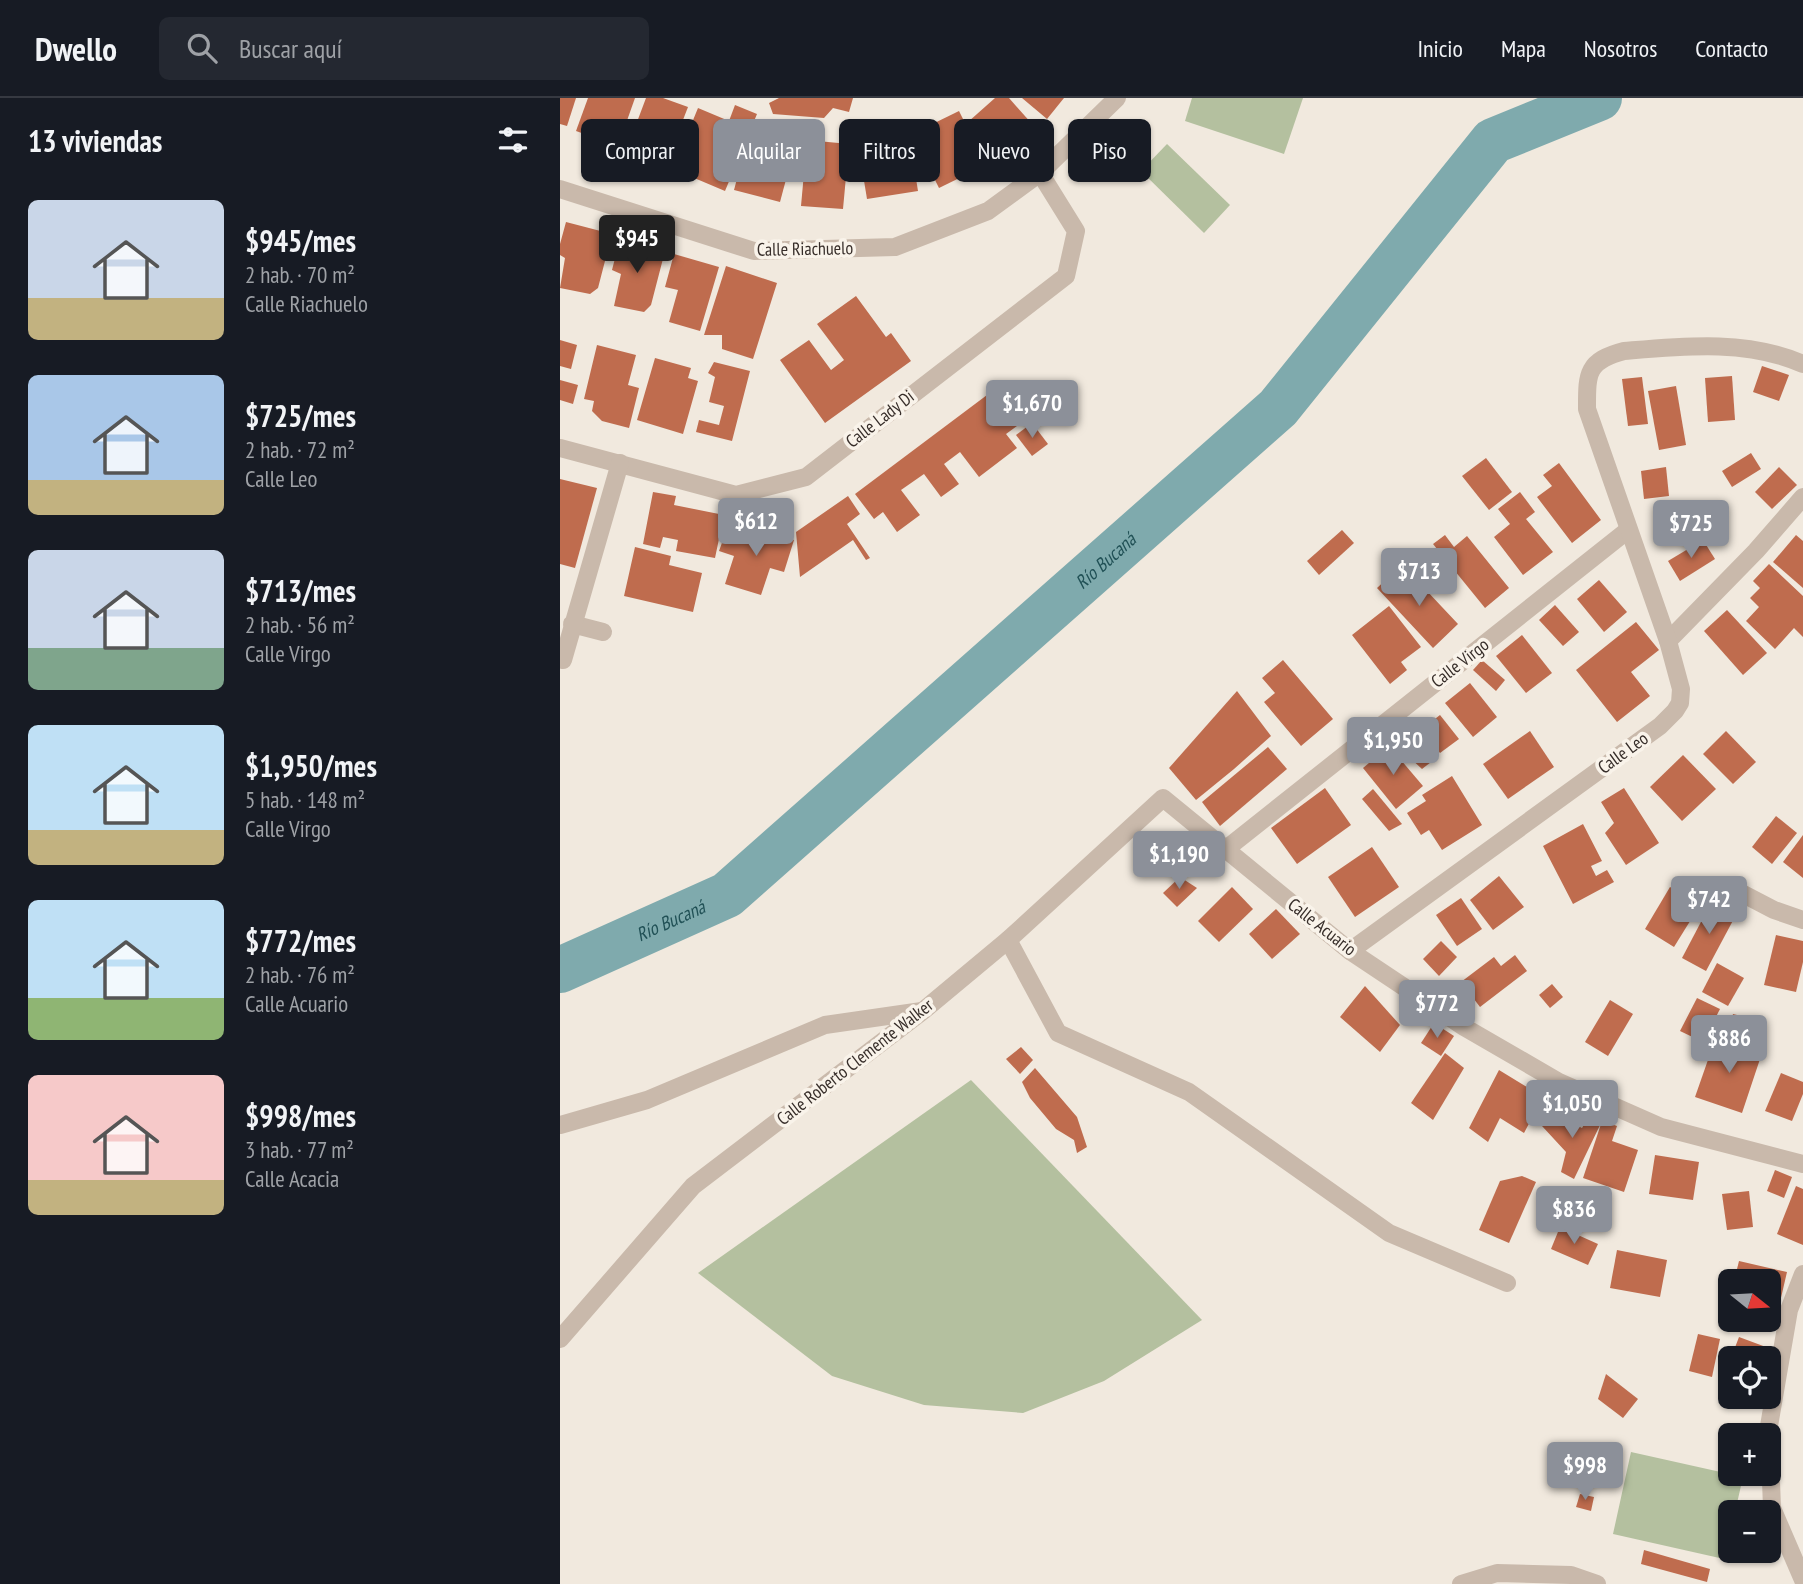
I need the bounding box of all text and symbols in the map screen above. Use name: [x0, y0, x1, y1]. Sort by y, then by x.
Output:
search box: [159, 17, 649, 80]
text: Dwello: [35, 27, 117, 70]
icon: search: [183, 29, 221, 67]
text: Buscar aquí: [239, 32, 342, 65]
text: Inicio: [1417, 33, 1463, 64]
text: Mapa: [1501, 33, 1546, 64]
text: Nosotros: [1584, 33, 1657, 64]
text: Contacto: [1695, 33, 1768, 64]
chip: Comprar: [581, 119, 699, 182]
chip: Alquilar: [713, 119, 825, 182]
chip: Filtros: [839, 119, 940, 182]
chip: Nuevo: [954, 119, 1054, 182]
chip: Piso: [1068, 119, 1151, 182]
text: 13 viviendas: [28, 121, 162, 160]
icon: filters: [494, 121, 532, 159]
pin: $945: [596, 216, 678, 275]
text: $945/mes: [245, 221, 356, 260]
text: $945: [615, 223, 659, 252]
icon: home: [84, 228, 168, 312]
street label: Calle Riachuelo: [757, 236, 853, 261]
text: 2 hab. · 70 m²: [245, 260, 355, 289]
text: Calle Riachuelo: [245, 289, 368, 318]
pin: $1,670: [975, 380, 1089, 440]
street label: Calle Lady Di: [841, 385, 918, 452]
text: $1,670: [1002, 388, 1062, 417]
text: $725/mes: [245, 396, 356, 435]
icon: home: [84, 403, 168, 487]
text: 2 hab. · 72 m²: [245, 435, 355, 464]
text: Calle Leo: [245, 464, 317, 493]
pin: $612: [715, 498, 797, 558]
pin: $725: [1650, 500, 1732, 560]
text: $612: [734, 506, 778, 535]
text: $725: [1669, 508, 1713, 537]
water label: Río Bucaná: [1070, 527, 1142, 594]
pin: $713: [1378, 548, 1460, 608]
text: $713: [1397, 556, 1441, 585]
text: $713/mes: [245, 571, 356, 610]
icon: home: [84, 578, 168, 662]
text: 2 hab. · 56 m²: [245, 610, 355, 639]
street label: Calle Virgo: [1426, 633, 1493, 692]
text: Calle Virgo: [245, 639, 331, 668]
pin: $1,950: [1336, 718, 1450, 777]
text: $1,950: [1363, 725, 1423, 754]
street label: Calle Leo: [1593, 727, 1653, 779]
text: $1,950/mes: [245, 746, 377, 785]
icon: home: [84, 753, 168, 837]
text: 5 hab. · 148 m²: [245, 785, 365, 814]
text: Calle Virgo: [245, 814, 331, 843]
pin: $1,190: [1122, 832, 1236, 891]
text: $1,190: [1149, 839, 1209, 868]
pin: $742: [1668, 876, 1750, 936]
text: $742: [1687, 884, 1731, 913]
street label: Calle Acuario: [1283, 893, 1361, 961]
water label: Río Bucaná: [632, 894, 710, 946]
text: $772/mes: [245, 921, 356, 960]
icon: home: [84, 928, 168, 1012]
text: 2 hab. · 76 m²: [245, 960, 355, 989]
pin: $772: [1396, 981, 1478, 1040]
text: $772: [1415, 988, 1459, 1017]
text: Calle Acuario: [245, 989, 348, 1018]
street label: Calle Roberto Clemente Walker: [772, 993, 938, 1130]
pin: $886: [1688, 1016, 1770, 1075]
text: $886: [1707, 1023, 1751, 1052]
pin: $1,050: [1515, 1080, 1629, 1140]
text: $1,050: [1542, 1088, 1602, 1117]
text: $998/mes: [245, 1096, 356, 1135]
icon: home: [84, 1103, 168, 1187]
text: 3 hab. · 77 m²: [245, 1135, 354, 1164]
text: Calle Acacia: [245, 1164, 339, 1193]
pin: $836: [1533, 1186, 1615, 1246]
text: $836: [1552, 1194, 1596, 1223]
north arrow: [1718, 1269, 1782, 1332]
map controls: [1718, 1269, 1781, 1563]
button: locate: [1718, 1346, 1781, 1409]
button: +: [1718, 1423, 1781, 1486]
pin: $998: [1544, 1442, 1626, 1502]
text: $998: [1563, 1450, 1607, 1479]
button: −: [1718, 1500, 1781, 1563]

